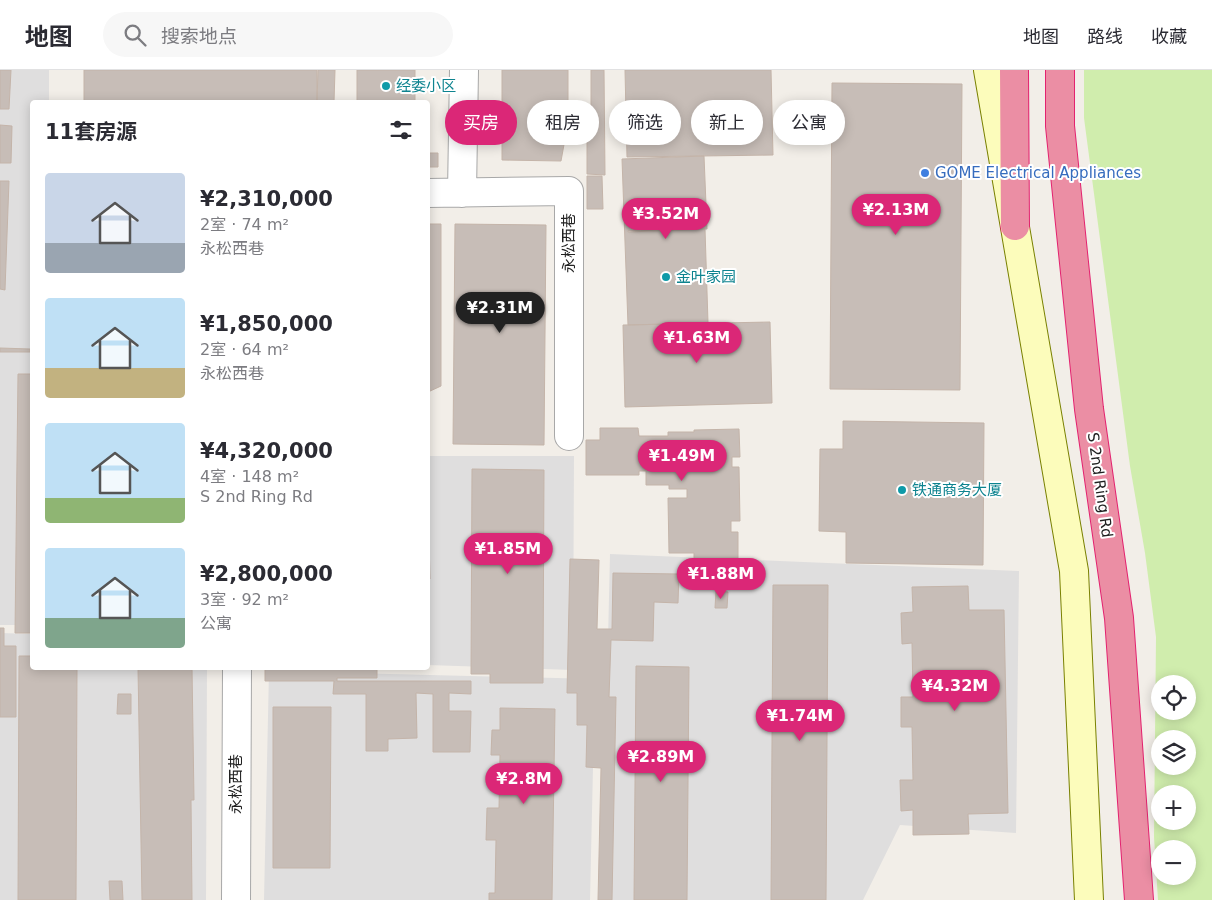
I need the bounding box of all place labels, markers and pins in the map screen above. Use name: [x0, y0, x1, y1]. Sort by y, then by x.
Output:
place label: 经委小区: [396, 77, 456, 95]
marker: 经委小区: [380, 80, 392, 92]
place label: GOME Electrical Appliances: [935, 164, 1141, 182]
marker: GOME Electrical Appliances: [919, 167, 931, 179]
pin: ¥2.13M: [855, 194, 937, 236]
pin: ¥3.52M: [625, 198, 707, 240]
place label: 金叶家园: [676, 268, 736, 286]
marker: 金叶家园: [660, 271, 672, 283]
pin: ¥2.31M: [459, 292, 541, 334]
pin: ¥1.63M: [656, 322, 738, 364]
pin: ¥1.49M: [641, 440, 723, 482]
place label: 铁通商务大厦: [912, 481, 1002, 499]
marker: 铁通商务大厦: [896, 484, 908, 496]
pin: ¥1.85M: [467, 532, 549, 575]
pin: ¥1.88M: [680, 558, 762, 600]
pin: ¥4.32M: [914, 670, 996, 712]
pin: ¥1.74M: [759, 700, 841, 742]
pin: ¥2.89M: [620, 740, 702, 783]
pin: ¥2.8M: [489, 762, 559, 805]

